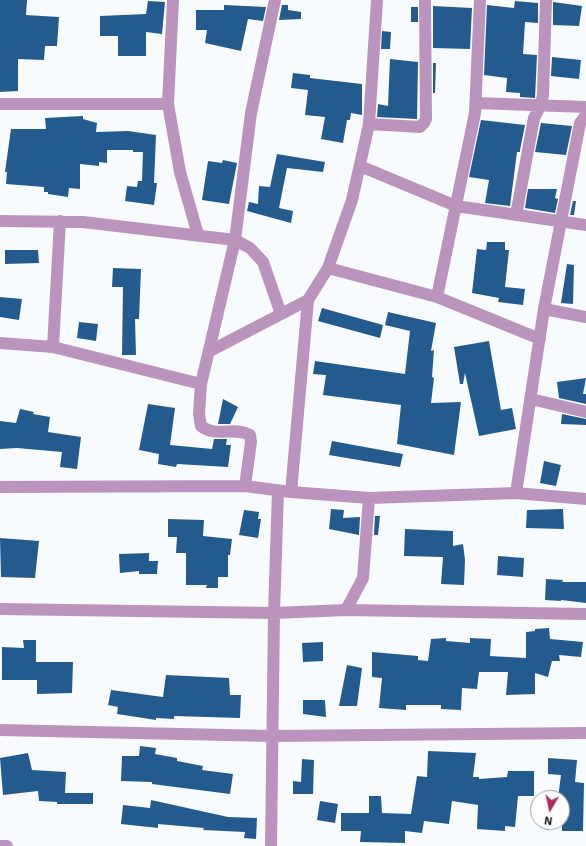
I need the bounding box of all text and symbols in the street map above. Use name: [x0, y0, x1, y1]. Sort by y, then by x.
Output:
north arrow: [530, 790, 570, 830]
text: N: [543, 814, 553, 828]

